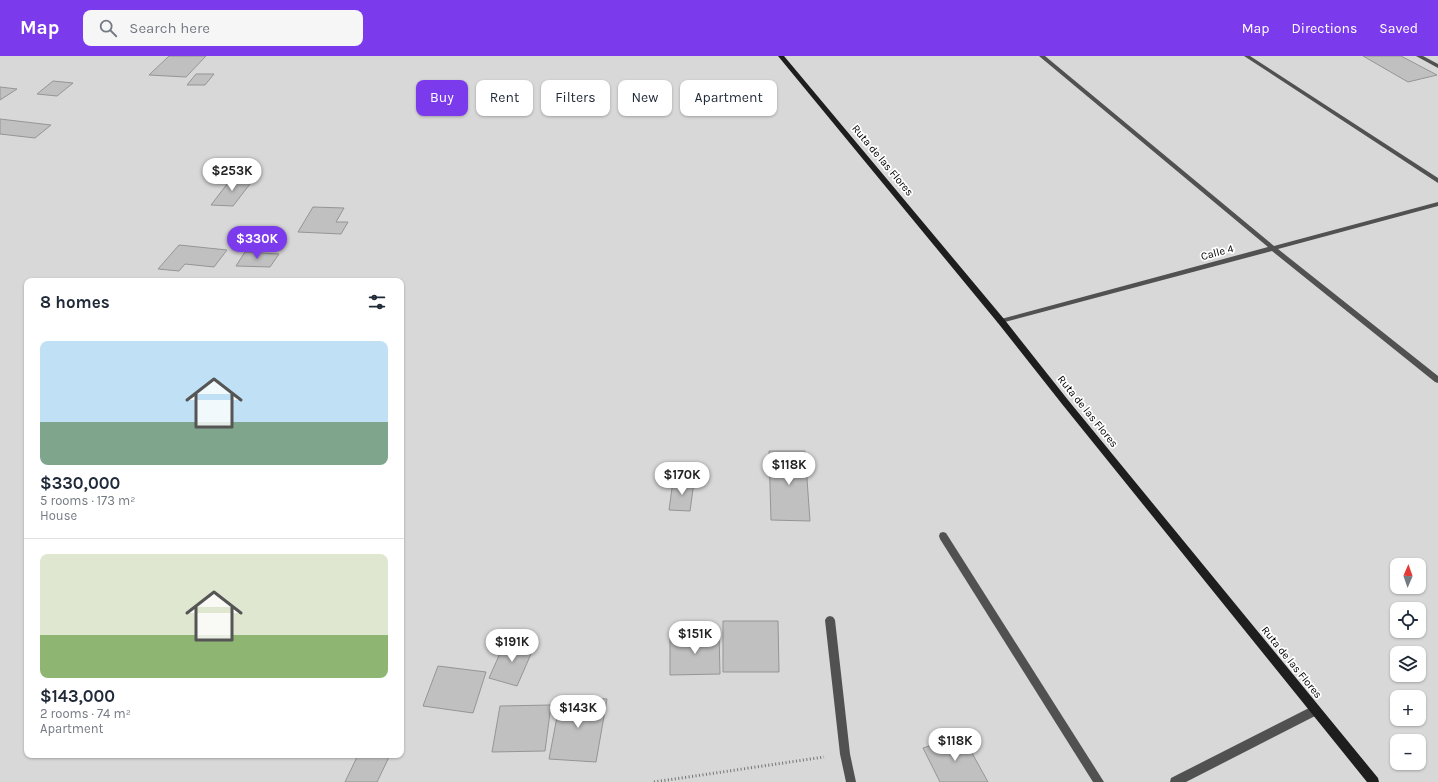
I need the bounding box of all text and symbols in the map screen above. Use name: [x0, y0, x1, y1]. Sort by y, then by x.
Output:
search box: [83, 10, 363, 46]
text: Map: [20, 17, 59, 39]
icon: search: [97, 17, 119, 39]
text: Search here: [129, 19, 210, 37]
text: Map: [1242, 20, 1270, 37]
text: Directions: [1292, 20, 1357, 37]
text: Saved: [1379, 20, 1418, 37]
chip: Buy: [416, 80, 468, 116]
chip: Rent: [476, 80, 533, 116]
chip: Filters: [541, 80, 610, 116]
chip: New: [618, 80, 672, 116]
chip: Apartment: [680, 80, 777, 116]
street label: Ruta de las Flores: [849, 122, 916, 199]
pin: $253K: [204, 158, 260, 192]
text: $253K: [212, 163, 252, 178]
pin: $330K: [229, 226, 285, 260]
text: $330K: [236, 231, 278, 246]
street label: Calle 4: [1199, 242, 1235, 263]
icon: filters: [366, 291, 388, 313]
text: 8 homes: [40, 292, 110, 312]
icon: home: [178, 367, 250, 439]
street label: Ruta de las Flores: [1055, 373, 1121, 450]
pin: $118K: [761, 452, 817, 486]
text: $118K: [771, 457, 807, 472]
pin: $170K: [654, 462, 710, 496]
text: $170K: [664, 467, 700, 482]
text: $330,000: [40, 473, 120, 493]
text: 5 rooms · 173 m²: [40, 493, 135, 508]
text: House: [40, 508, 77, 523]
north arrow: [1390, 558, 1426, 594]
map controls: [1390, 558, 1426, 770]
icon: home: [178, 580, 250, 652]
button: locate: [1390, 602, 1426, 638]
pin: $151K: [667, 621, 723, 655]
street label: Ruta de las Flores: [1259, 624, 1325, 701]
text: $151K: [678, 626, 712, 641]
pin: $191K: [484, 629, 540, 663]
text: $191K: [495, 634, 529, 649]
button: layers: [1390, 646, 1426, 682]
text: $143,000: [40, 686, 115, 706]
button: +: [1390, 690, 1426, 726]
pin: $143K: [550, 695, 606, 729]
text: $143K: [559, 700, 597, 715]
text: 2 rooms · 74 m²: [40, 706, 131, 721]
text: Apartment: [40, 721, 103, 736]
pin: $118K: [927, 728, 983, 762]
text: $118K: [937, 733, 973, 748]
button: −: [1390, 734, 1426, 770]

